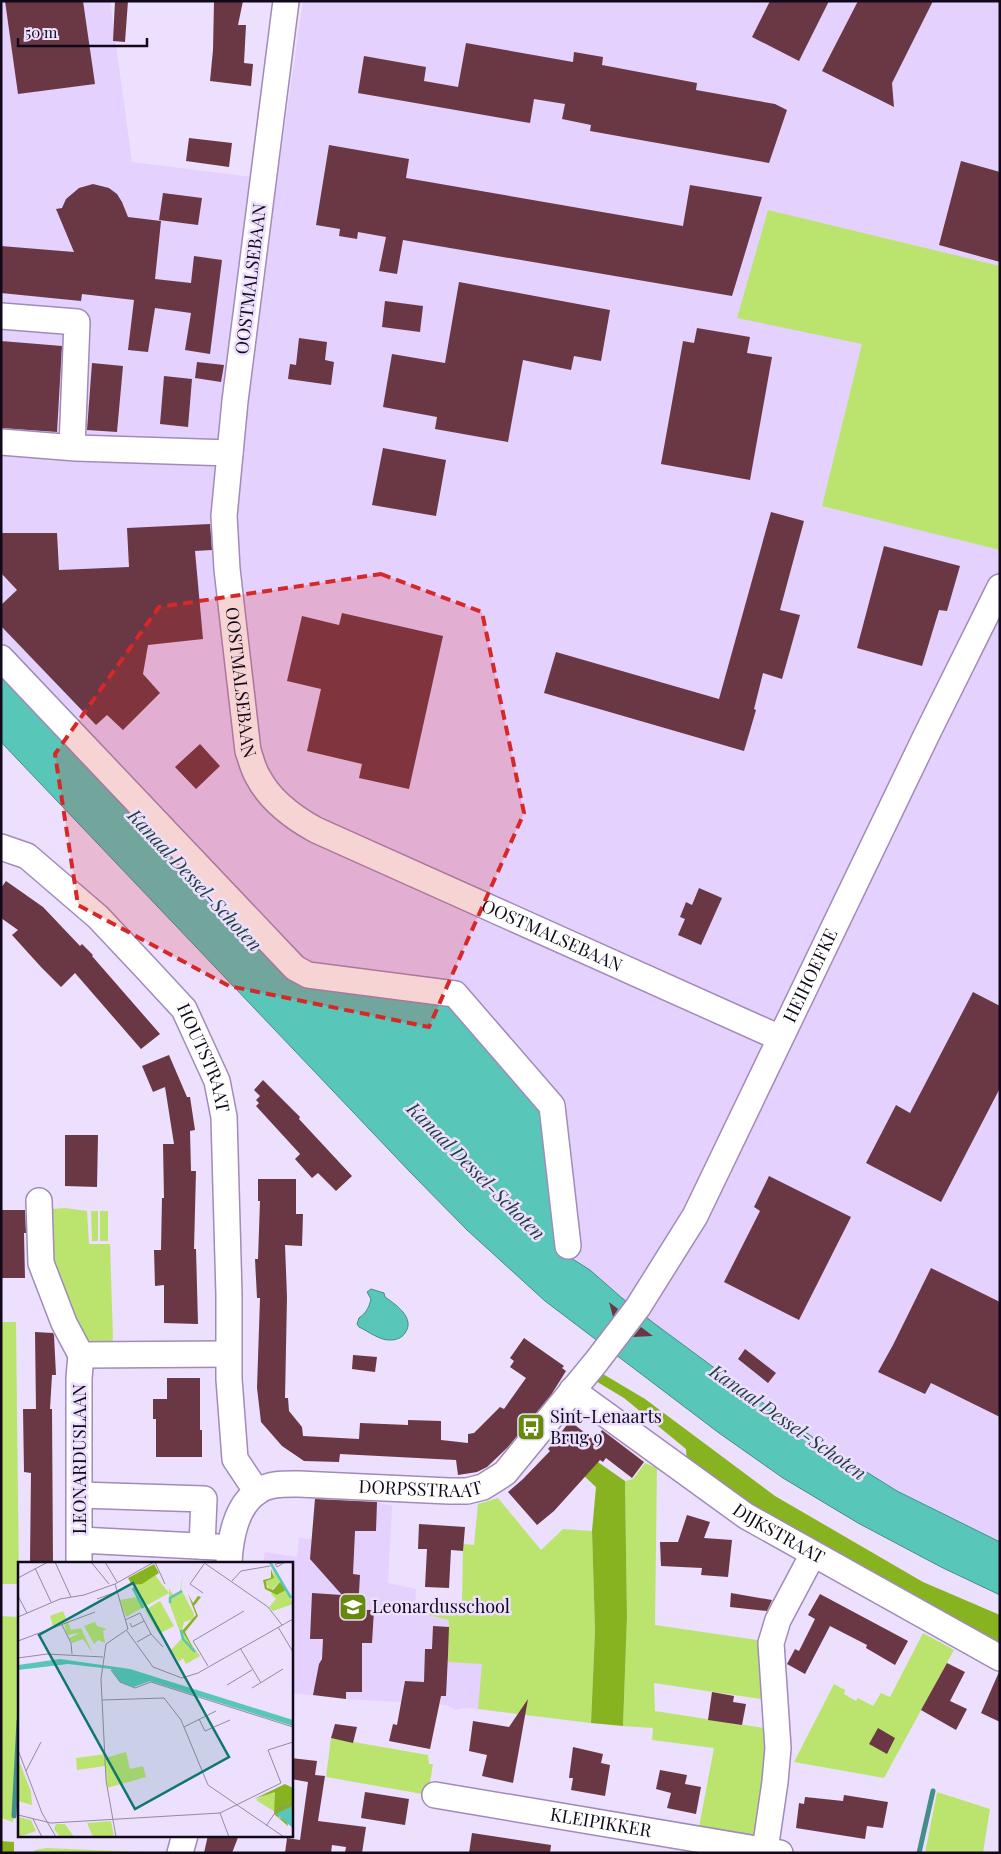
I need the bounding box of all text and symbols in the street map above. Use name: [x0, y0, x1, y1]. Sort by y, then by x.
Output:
scale bar: [18, 15, 146, 47]
text: 50 m: [25, 22, 58, 42]
street label: OOSTMALSEBAAN: [229, 202, 271, 356]
street label: OOSTMALSEBAAN: [220, 606, 263, 761]
water label: Kanaal Dessel-Schoten: [122, 802, 269, 956]
street label: OOSTMALSEBAAN: [478, 893, 627, 977]
street label: HEIHOEFKE: [777, 924, 843, 1026]
street label: HOUTSTRAAT: [172, 999, 236, 1114]
water label: Kanaal Dessel-Schoten: [401, 1095, 552, 1245]
water label: Kanaal Dessel-Schoten: [704, 1357, 872, 1485]
street label: LEONARDUSLAAN: [67, 1383, 91, 1534]
place label: Sint-Lenaarts Brug 9: [550, 1404, 662, 1449]
bus stop icon: Sint-Lenaarts Brug 9: [516, 1412, 546, 1442]
street label: DORPSSTRAAT: [358, 1474, 484, 1502]
street label: DIJKSTRAAT: [728, 1497, 829, 1569]
inset map: [18, 1562, 292, 1836]
school or university icon: Leonardusschool: [338, 1592, 368, 1622]
place label: Leonardusschool: [372, 1594, 510, 1618]
street label: KLEIPIKKER: [548, 1802, 654, 1842]

